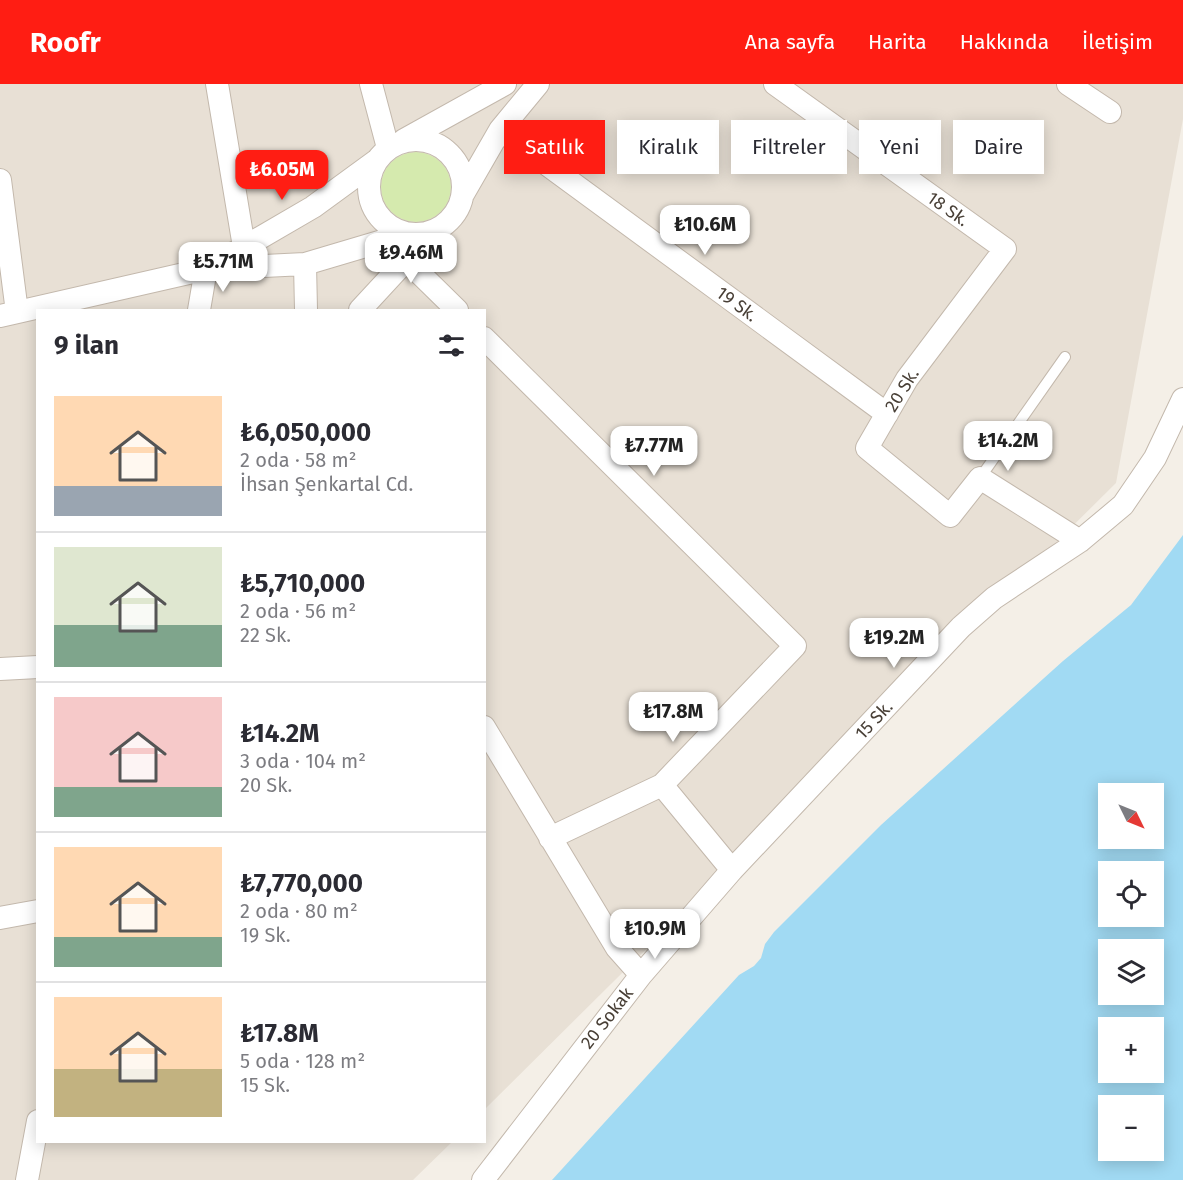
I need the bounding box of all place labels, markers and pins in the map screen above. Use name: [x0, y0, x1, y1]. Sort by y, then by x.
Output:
pin: ₺6.05M: [233, 150, 331, 201]
pin: ₺10.6M: [656, 205, 754, 256]
pin: ₺9.46M: [362, 233, 460, 284]
pin: ₺5.71M: [174, 242, 272, 293]
pin: ₺14.2M: [959, 421, 1057, 472]
pin: ₺7.77M: [605, 426, 703, 477]
pin: ₺19.2M: [845, 618, 943, 669]
pin: ₺17.8M: [624, 692, 722, 743]
pin: ₺10.9M: [606, 909, 704, 960]

